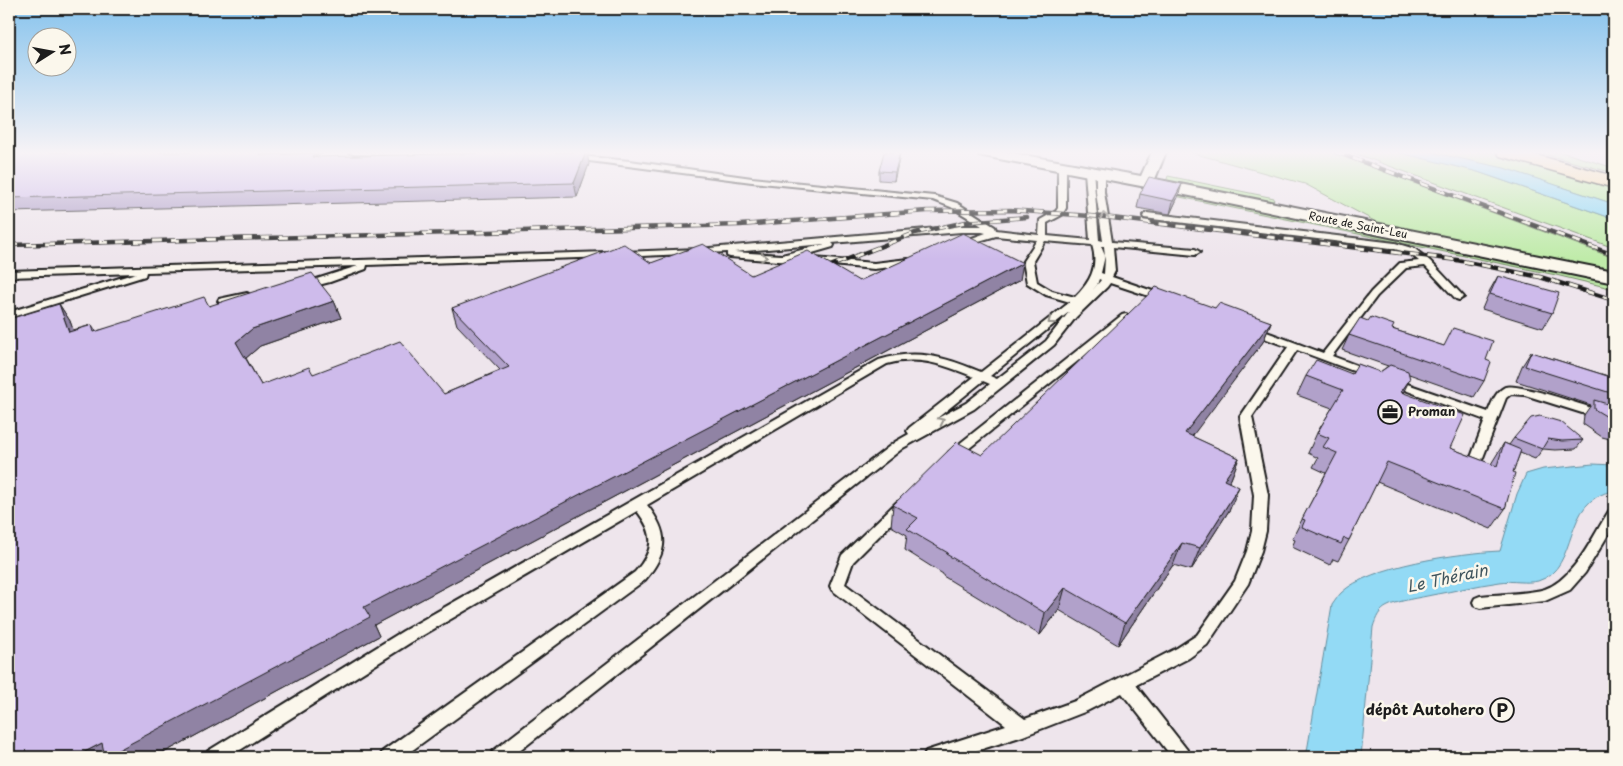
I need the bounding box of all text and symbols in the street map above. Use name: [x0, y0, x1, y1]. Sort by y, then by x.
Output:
north arrow: [28, 28, 78, 78]
text: N: [54, 42, 77, 57]
street label: Route de Saint-Leu: [1307, 207, 1409, 242]
one-way arrow: [1099, 211, 1110, 220]
one-way arrow: [760, 251, 768, 262]
one-way arrow: [1048, 315, 1057, 324]
office icon: Proman: [1377, 399, 1403, 425]
place label: Proman: [1408, 402, 1455, 420]
one-way arrow: [936, 418, 945, 428]
water label: Le Thérain: [1404, 556, 1491, 597]
place label: dépôt Autohero: [1366, 697, 1484, 720]
parking icon: dépôt Autohero: [1489, 697, 1515, 723]

